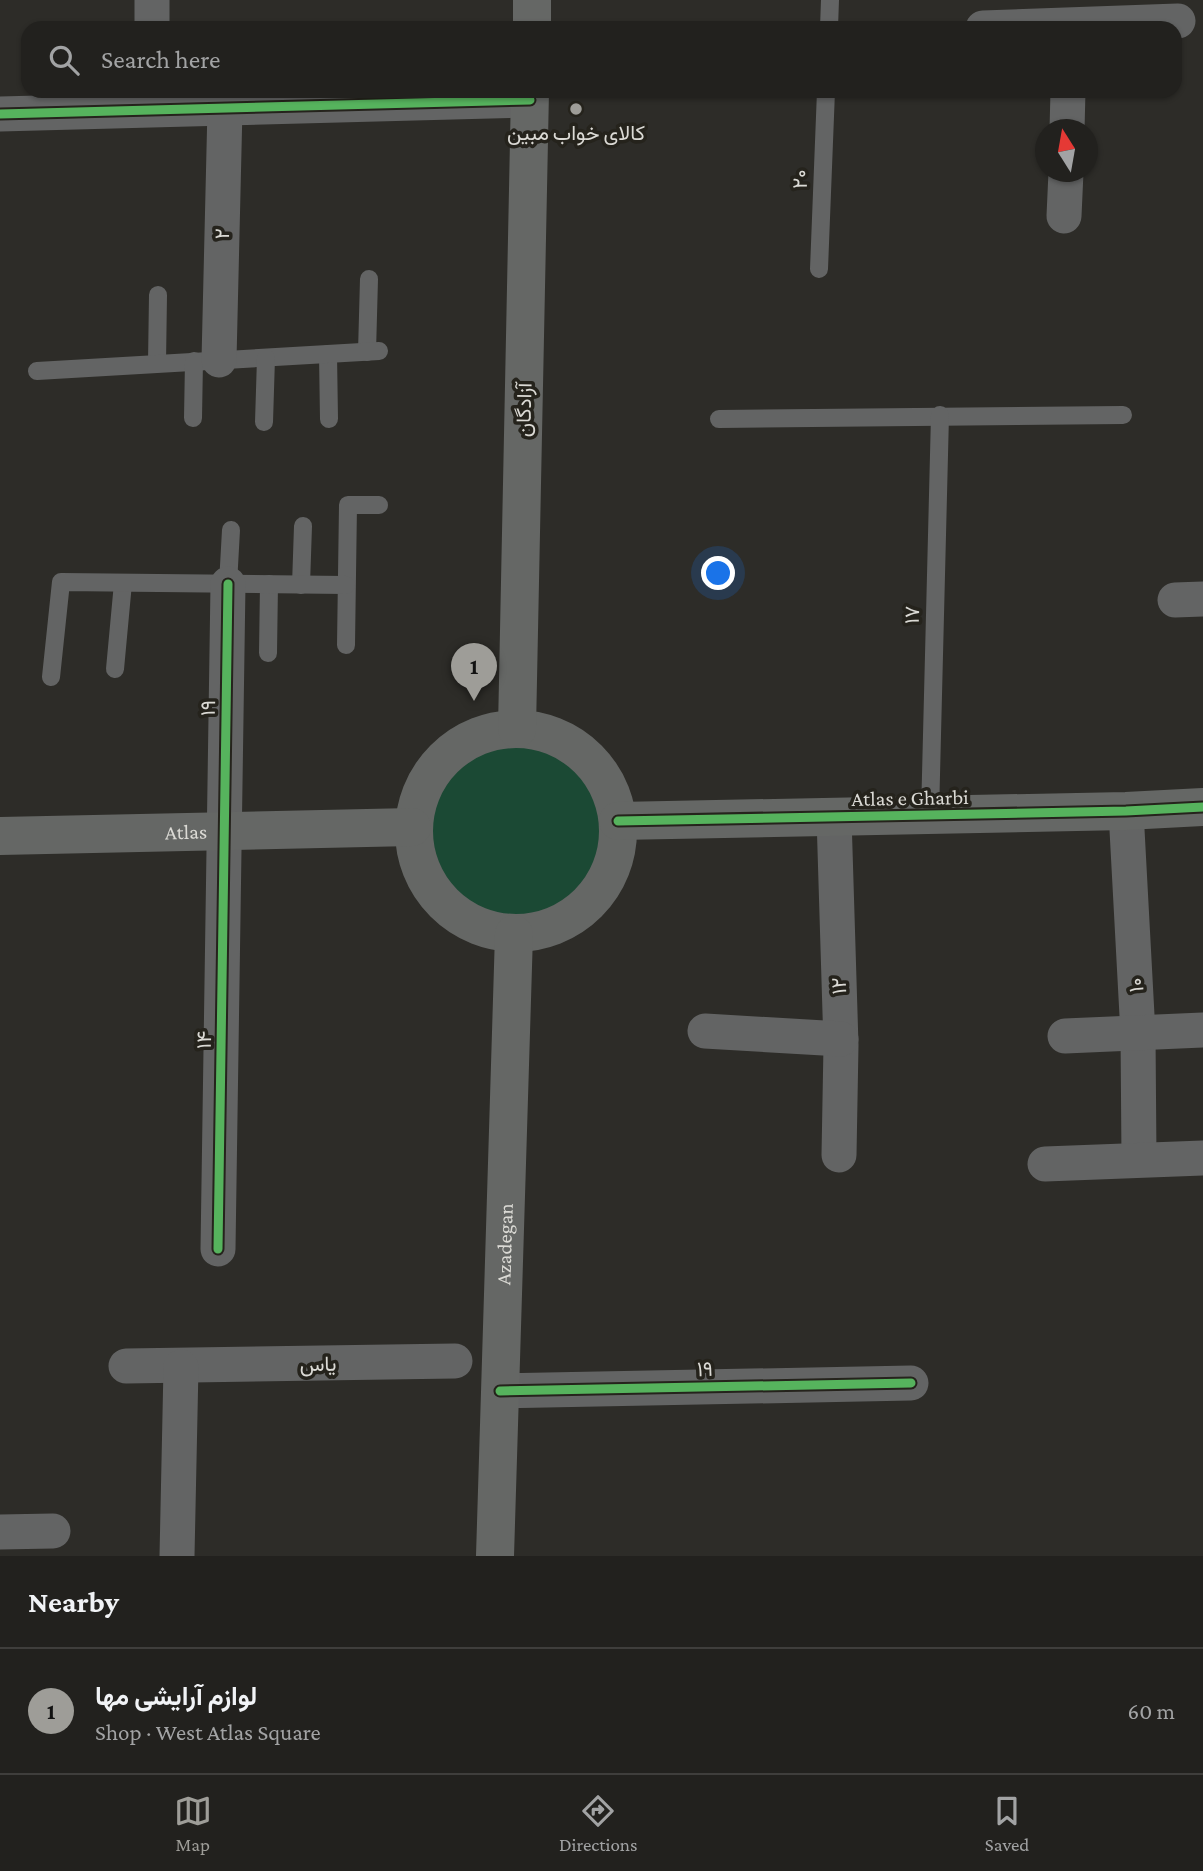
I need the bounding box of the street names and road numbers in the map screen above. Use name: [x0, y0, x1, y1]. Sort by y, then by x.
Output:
street label: ۲۰: [788, 169, 812, 189]
street label: ۲: [210, 228, 234, 240]
street label: آزادگان: [512, 381, 538, 437]
street label: ۱۷: [900, 606, 924, 624]
street label: ۱۹: [196, 700, 220, 716]
street label: Atlas e Gharbi: [851, 785, 969, 811]
street label: Atlas: [165, 819, 207, 844]
street label: ۱۲: [827, 977, 851, 995]
street label: ۱۰: [1124, 977, 1148, 993]
street label: ۱۴: [192, 1031, 216, 1049]
street label: Azadegan: [491, 1203, 518, 1285]
street label: یاس: [299, 1352, 337, 1376]
street label: ۱۹: [697, 1357, 713, 1381]

